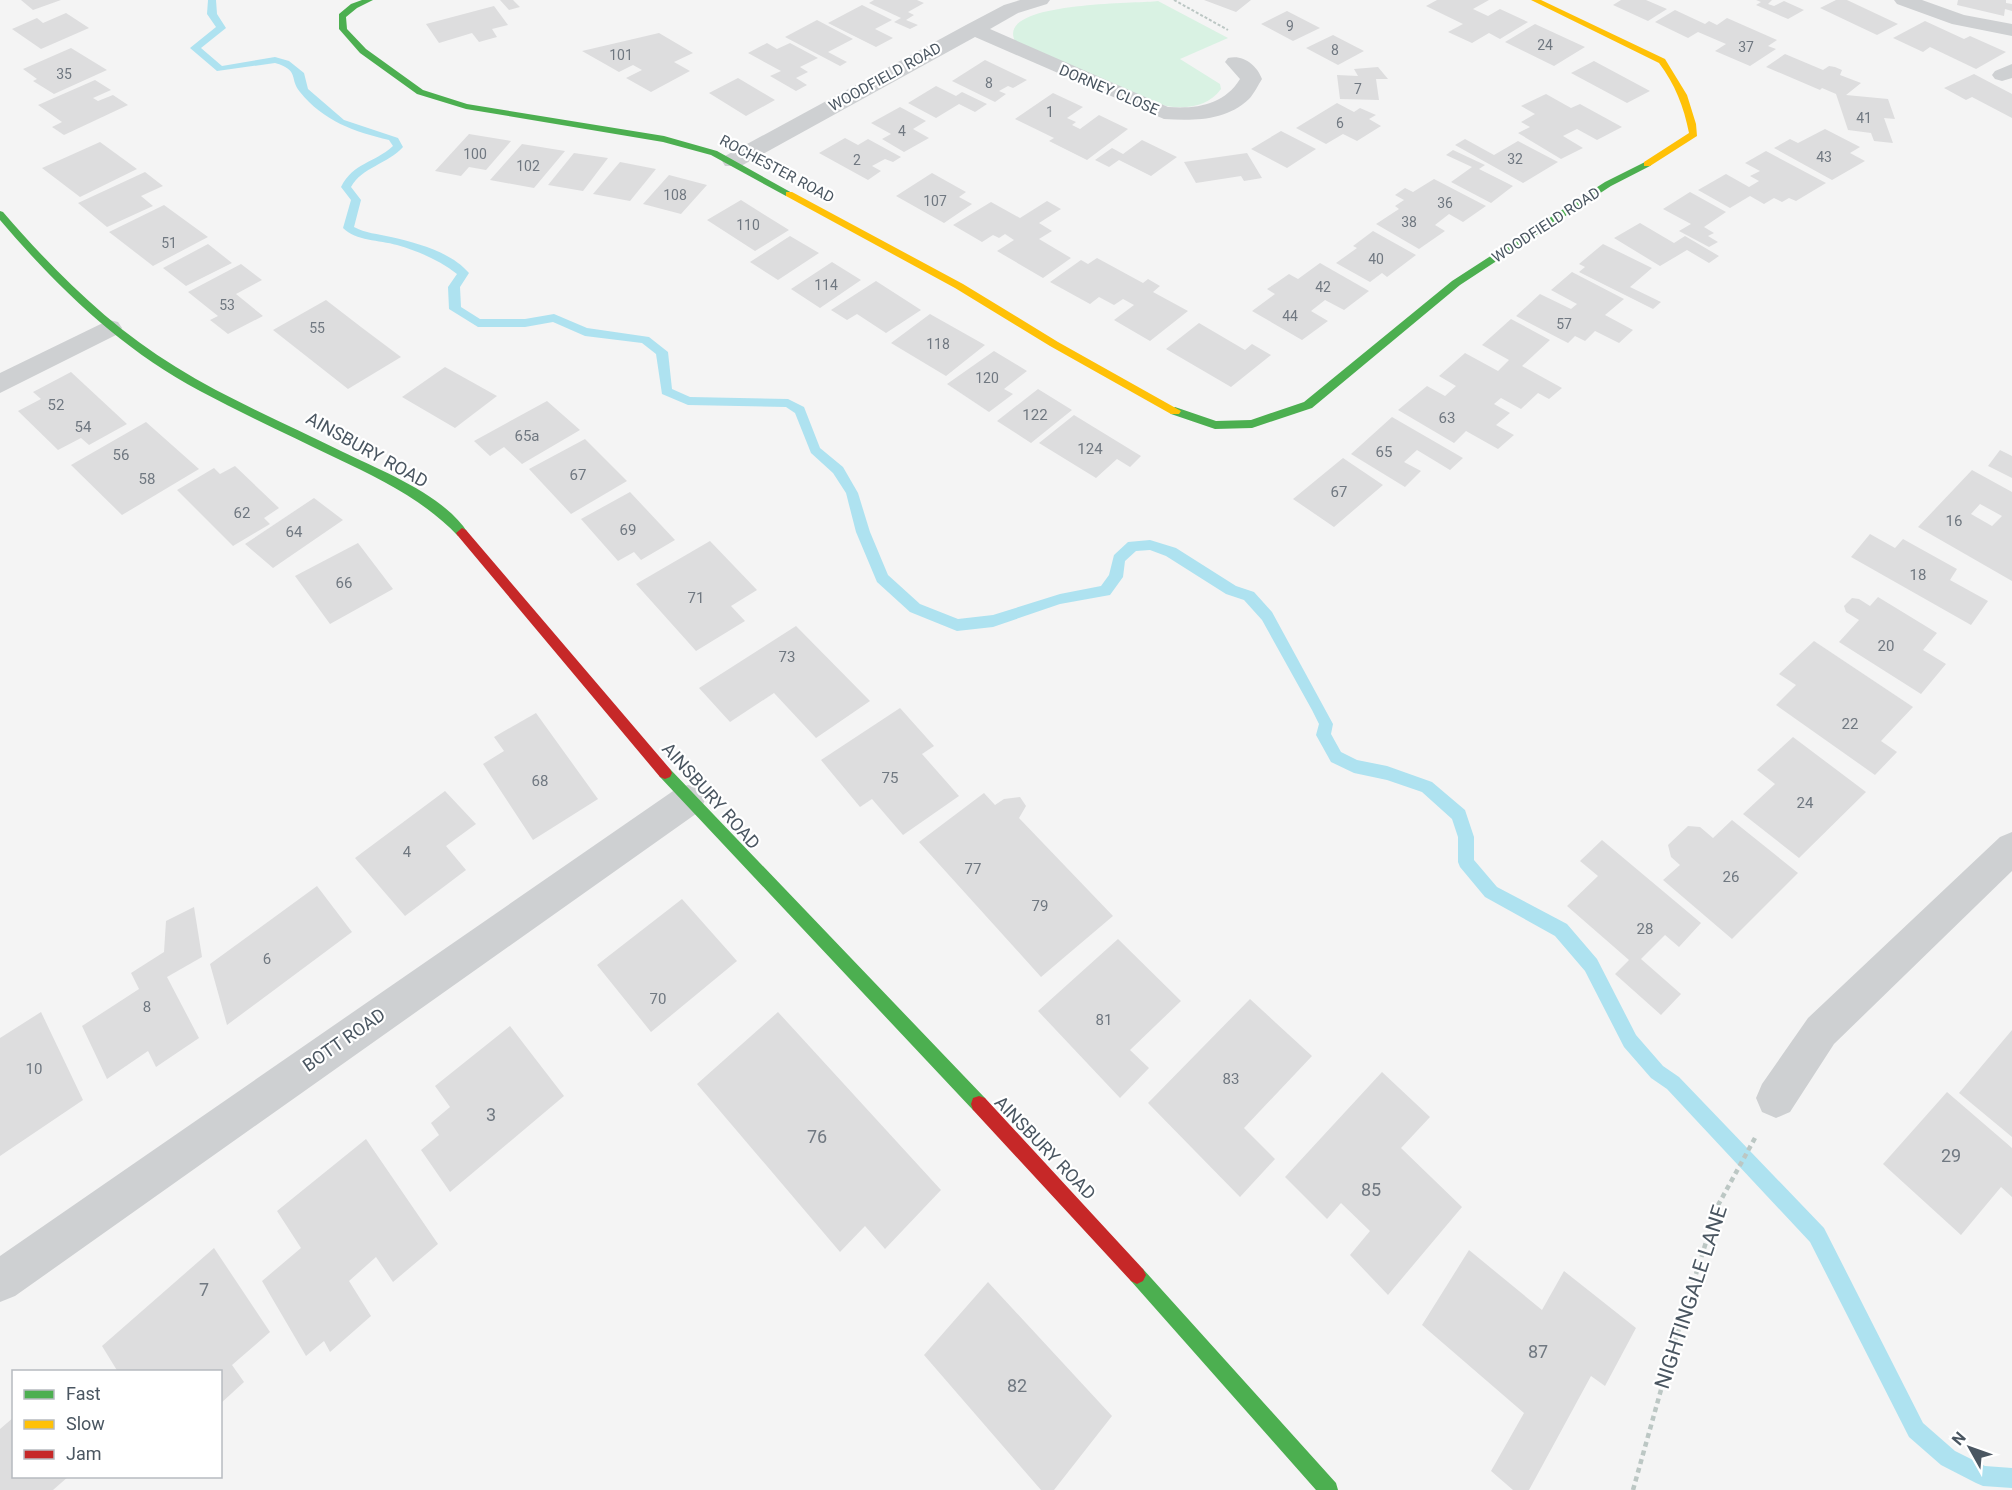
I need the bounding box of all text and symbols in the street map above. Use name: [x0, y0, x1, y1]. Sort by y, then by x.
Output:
house number: 9: [1286, 18, 1294, 34]
house number: 24: [1537, 37, 1553, 53]
street label: WOODFIELD ROAD: [826, 39, 944, 115]
house number: 37: [1738, 39, 1754, 55]
house number: 8: [1331, 42, 1339, 58]
house number: 101: [609, 47, 633, 63]
street label: DORNEY CLOSE: [1056, 61, 1162, 119]
house number: 35: [56, 66, 72, 82]
house number: 8: [985, 75, 993, 91]
house number: 7: [1354, 81, 1362, 97]
house number: 1: [1046, 104, 1054, 120]
house number: 41: [1856, 110, 1872, 126]
house number: 6: [1336, 115, 1344, 131]
house number: 4: [898, 123, 906, 139]
street label: ROCHESTER ROAD: [717, 131, 837, 207]
house number: 100: [463, 146, 487, 162]
house number: 43: [1816, 149, 1832, 165]
house number: 32: [1507, 151, 1523, 167]
house number: 2: [853, 152, 861, 168]
house number: 102: [516, 158, 540, 174]
street label: WOODFIELD ROAD: [1489, 183, 1603, 267]
house number: 108: [663, 187, 687, 203]
house number: 107: [923, 193, 947, 209]
house number: 36: [1437, 195, 1453, 211]
house number: 38: [1401, 214, 1417, 230]
house number: 110: [736, 217, 760, 233]
house number: 51: [161, 235, 177, 251]
house number: 40: [1368, 251, 1384, 267]
house number: 114: [814, 277, 838, 293]
house number: 42: [1315, 279, 1331, 295]
house number: 53: [219, 297, 235, 313]
house number: 44: [1282, 308, 1298, 324]
house number: 57: [1556, 316, 1572, 332]
house number: 55: [309, 320, 325, 336]
house number: 118: [926, 336, 950, 352]
house number: 120: [975, 370, 999, 386]
house number: 52: [48, 396, 64, 414]
house number: 122: [1022, 406, 1048, 424]
street label: AINSBURY ROAD: [303, 407, 432, 492]
house number: 63: [1439, 409, 1455, 427]
house number: 54: [75, 418, 92, 436]
house number: 65a: [514, 427, 540, 445]
house number: 124: [1077, 440, 1103, 458]
house number: 65: [1376, 443, 1392, 461]
house number: 56: [113, 446, 129, 464]
house number: 67: [570, 466, 586, 484]
house number: 58: [139, 470, 155, 488]
house number: 67: [1331, 483, 1347, 501]
house number: 62: [234, 504, 250, 522]
house number: 16: [1946, 512, 1962, 530]
house number: 69: [620, 521, 636, 539]
house number: 64: [286, 523, 303, 541]
house number: 18: [1910, 566, 1926, 584]
house number: 66: [336, 574, 352, 592]
house number: 71: [688, 589, 704, 607]
house number: 20: [1878, 637, 1894, 655]
house number: 73: [779, 648, 795, 666]
house number: 22: [1842, 715, 1858, 733]
street label: AINSBURY ROAD: [658, 738, 765, 853]
house number: 75: [882, 769, 898, 787]
house number: 68: [532, 772, 548, 790]
house number: 24: [1797, 794, 1814, 812]
house number: 4: [403, 843, 412, 861]
house number: 77: [965, 860, 981, 878]
house number: 26: [1723, 868, 1739, 886]
house number: 79: [1032, 897, 1048, 915]
house number: 28: [1637, 920, 1653, 938]
house number: 6: [263, 950, 271, 968]
house number: 70: [650, 990, 666, 1008]
house number: 8: [143, 998, 151, 1016]
street label: BOTT ROAD: [298, 1003, 389, 1076]
house number: 81: [1096, 1011, 1112, 1029]
house number: 10: [26, 1060, 42, 1078]
house number: 83: [1223, 1070, 1239, 1088]
street label: AINSBURY ROAD: [991, 1091, 1100, 1204]
house number: 3: [486, 1104, 496, 1125]
house number: 76: [807, 1126, 827, 1147]
house number: 29: [1941, 1145, 1961, 1166]
house number: 85: [1361, 1179, 1381, 1200]
street label: NIGHTINGALE LANE: [1650, 1202, 1732, 1392]
house number: 7: [199, 1279, 209, 1300]
house number: 87: [1528, 1341, 1548, 1362]
legend: [12, 1370, 222, 1478]
house number: 82: [1007, 1375, 1027, 1396]
text: Fast: [66, 1383, 101, 1404]
text: Slow: [66, 1413, 105, 1434]
north arrow: [1940, 1418, 2000, 1478]
text: N: [1948, 1428, 1970, 1449]
text: Jam: [66, 1443, 102, 1464]

